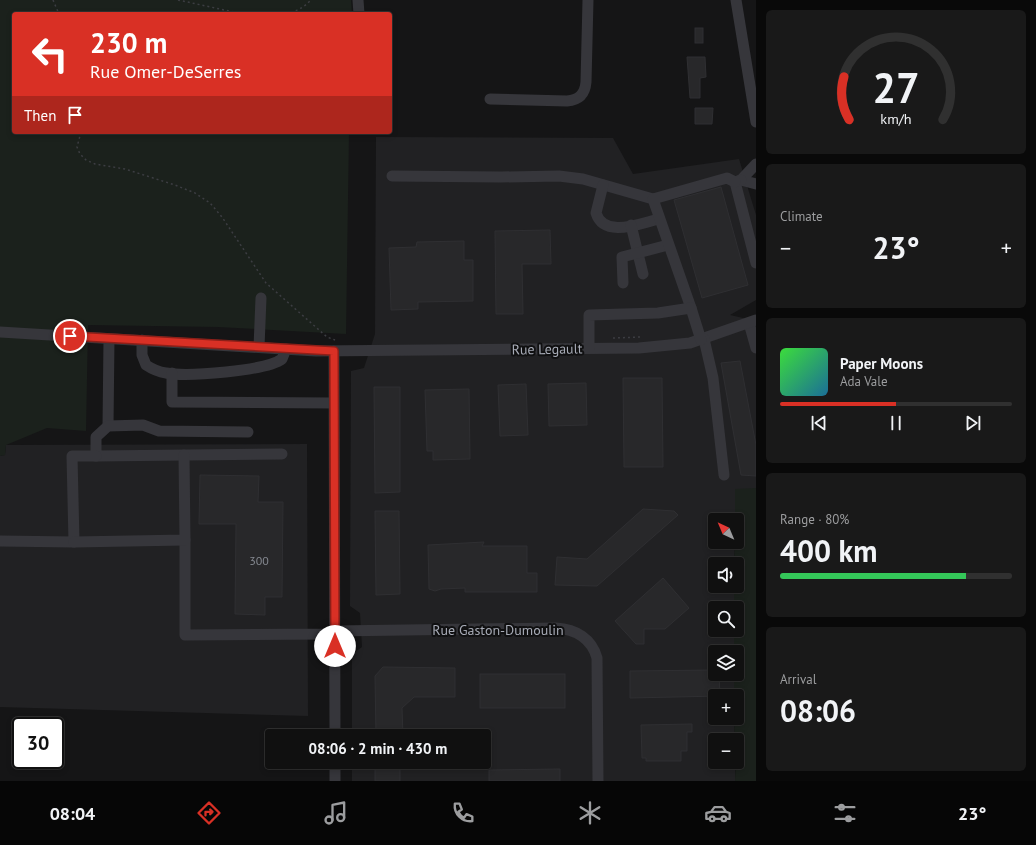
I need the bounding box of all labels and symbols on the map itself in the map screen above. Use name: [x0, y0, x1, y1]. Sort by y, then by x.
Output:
pin: [53, 319, 87, 353]
street label: Rue Legault: [511, 339, 583, 359]
north arrow: [708, 513, 744, 549]
house number: 300: [249, 553, 269, 568]
street label: Rue Gaston-Dumoulin: [432, 621, 564, 639]
position arrow: [314, 625, 356, 667]
speed limit sign: 30: [12, 717, 64, 769]

